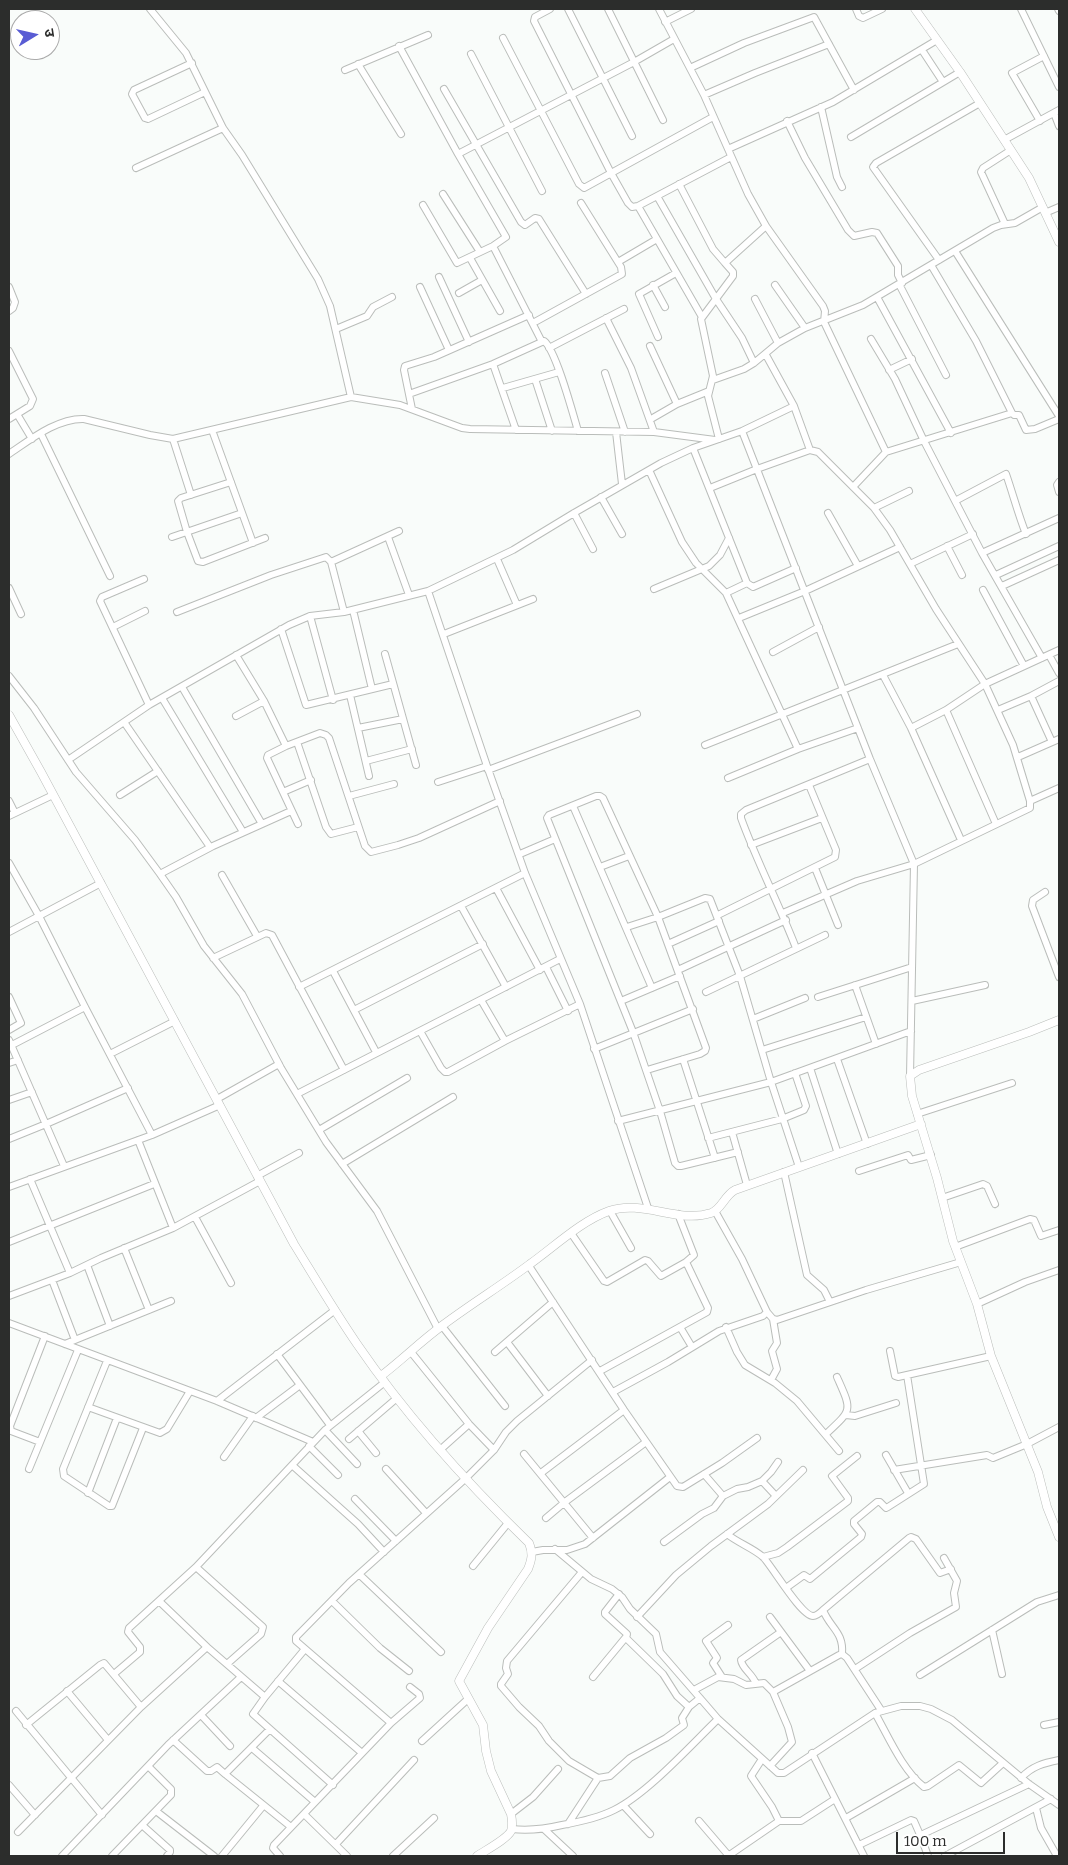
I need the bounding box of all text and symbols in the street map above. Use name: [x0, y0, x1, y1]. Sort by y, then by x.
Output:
north arrow: [10, 10, 60, 60]
text: उ: [40, 27, 58, 38]
scale bar: [898, 1822, 1007, 1854]
text: 100 m: [904, 1832, 947, 1850]

